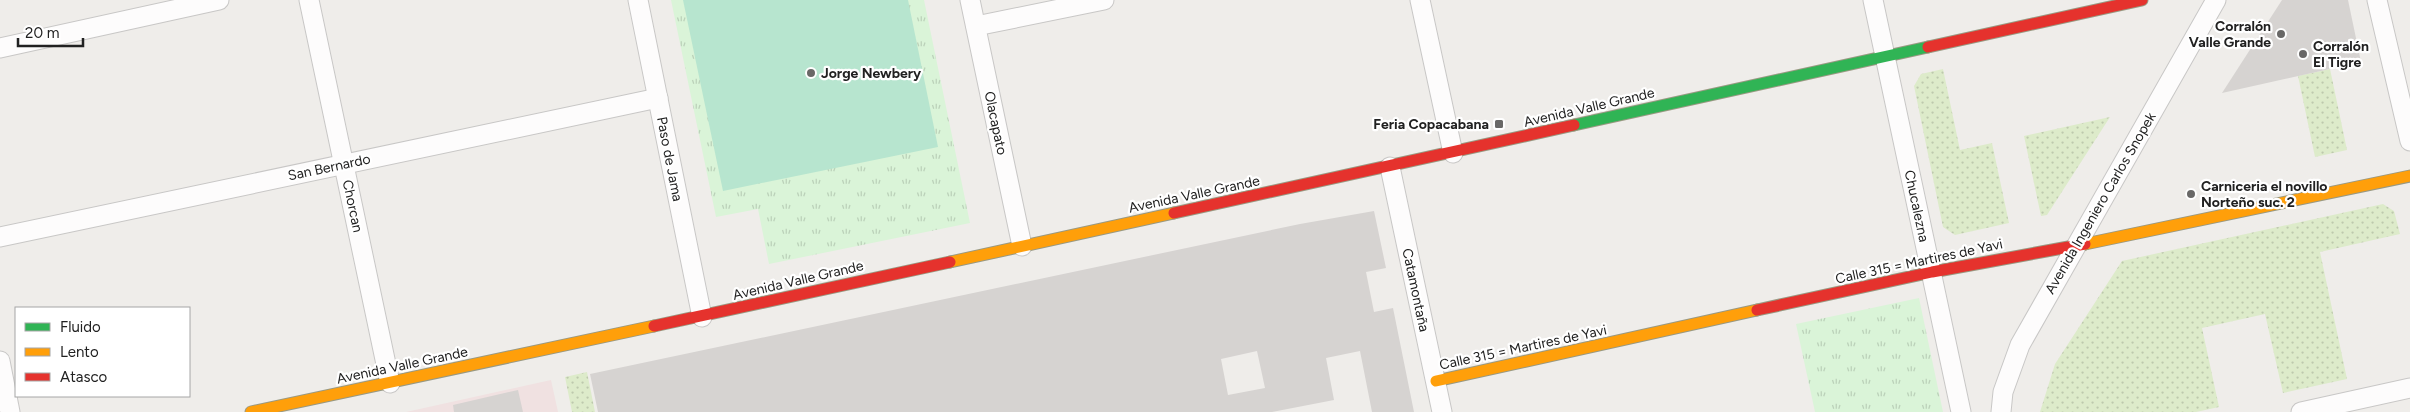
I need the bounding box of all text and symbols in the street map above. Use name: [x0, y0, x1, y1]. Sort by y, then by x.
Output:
scale bar: [18, 15, 82, 47]
place label: Corralón Valle Grande: [2189, 18, 2271, 51]
text: 20 m: [25, 24, 59, 42]
marker: Corralón Valle Grande: [2275, 28, 2287, 40]
place label: Corralón El Tigre: [2313, 38, 2369, 71]
marker: Corralón El Tigre: [2297, 48, 2309, 60]
place label: Jorge Newbery: [821, 65, 922, 82]
marker: Jorge Newbery: [805, 67, 817, 79]
street label: Avenida Valle Grande: [1522, 84, 1656, 131]
street label: Olacapato: [980, 90, 1011, 156]
street label: Avenida Ingeniero Carlos Snopek: [2041, 109, 2160, 297]
street label: Paso de Jama: [653, 115, 686, 203]
place label: Feria Copacabana: [1373, 116, 1489, 133]
marker: Feria Copacabana: [1493, 118, 1505, 130]
street label: San Bernardo: [286, 150, 372, 185]
street label: Chucalezna: [1901, 169, 1932, 244]
street label: Avenida Valle Grande: [1127, 172, 1262, 217]
street label: Chorcan: [339, 178, 366, 234]
place label: Carniceria el novillo Norteño suc. 2: [2201, 178, 2328, 211]
marker: Carniceria el novillo Norteño suc. 2: [2185, 188, 2197, 200]
street label: Calle 315 = Martires de Yavi: [1834, 235, 2004, 288]
street label: Catamontaña: [1398, 247, 1433, 333]
street label: Avenida Valle Grande: [731, 257, 865, 304]
legend: [15, 307, 190, 397]
text: Fluido: [60, 318, 101, 336]
street label: Calle 315 = Martires de Yavi: [1438, 321, 1608, 374]
text: Lento: [60, 343, 99, 361]
street label: Avenida Valle Grande: [335, 343, 470, 388]
text: Atasco: [60, 368, 108, 386]

